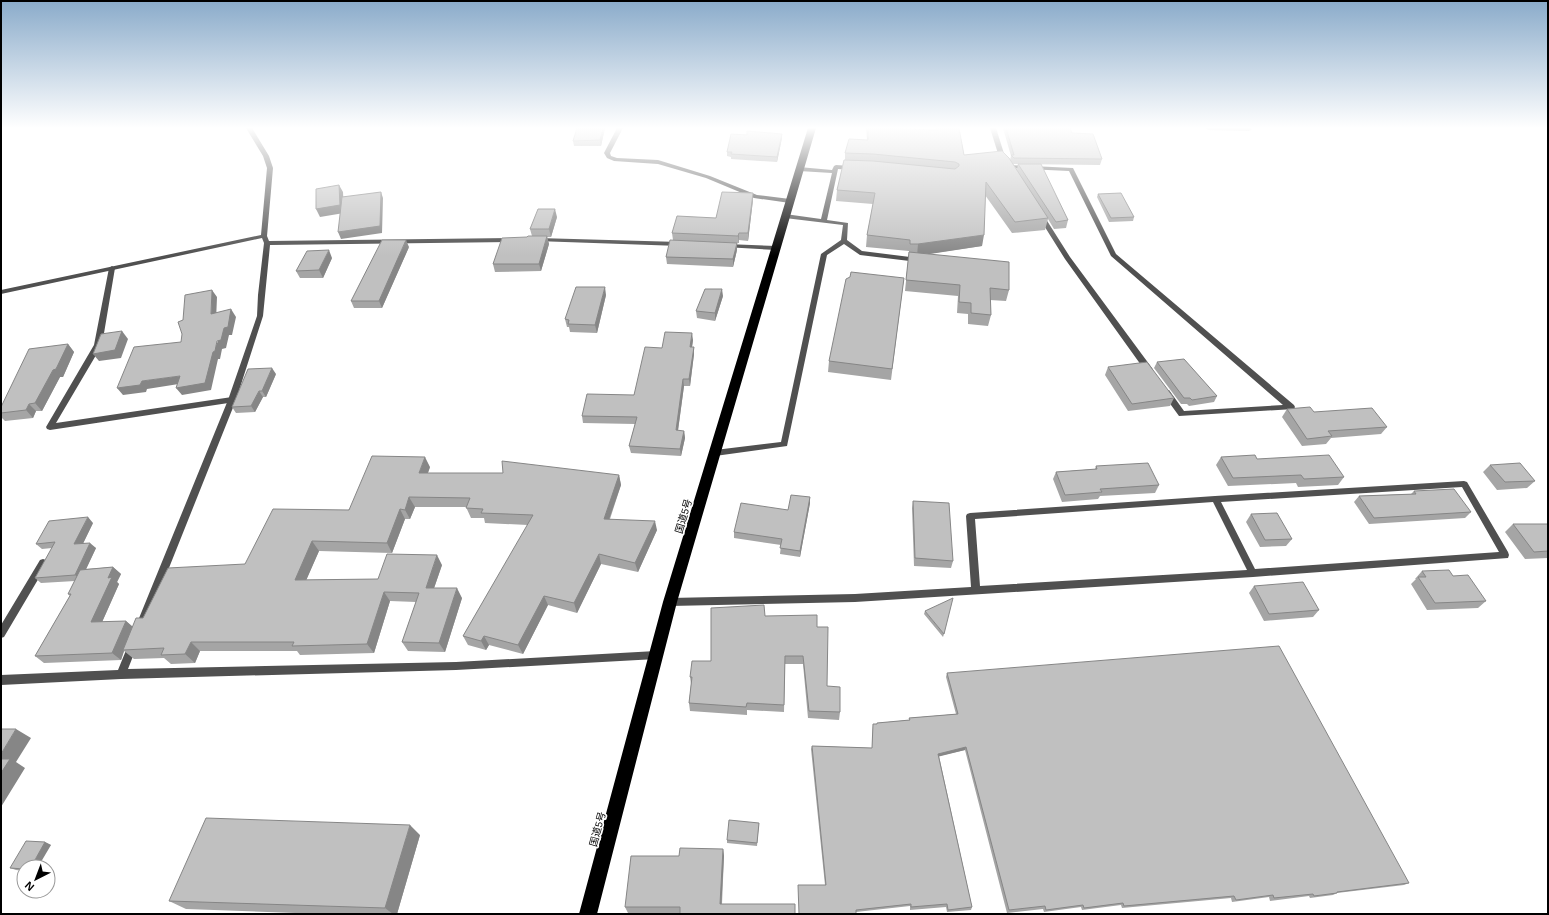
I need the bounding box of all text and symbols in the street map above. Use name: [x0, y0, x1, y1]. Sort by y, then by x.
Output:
street label: 国道5号: [673, 498, 694, 535]
street label: 国道5号: [588, 811, 607, 848]
north arrow: [16, 859, 56, 899]
text: N: [22, 879, 36, 894]

